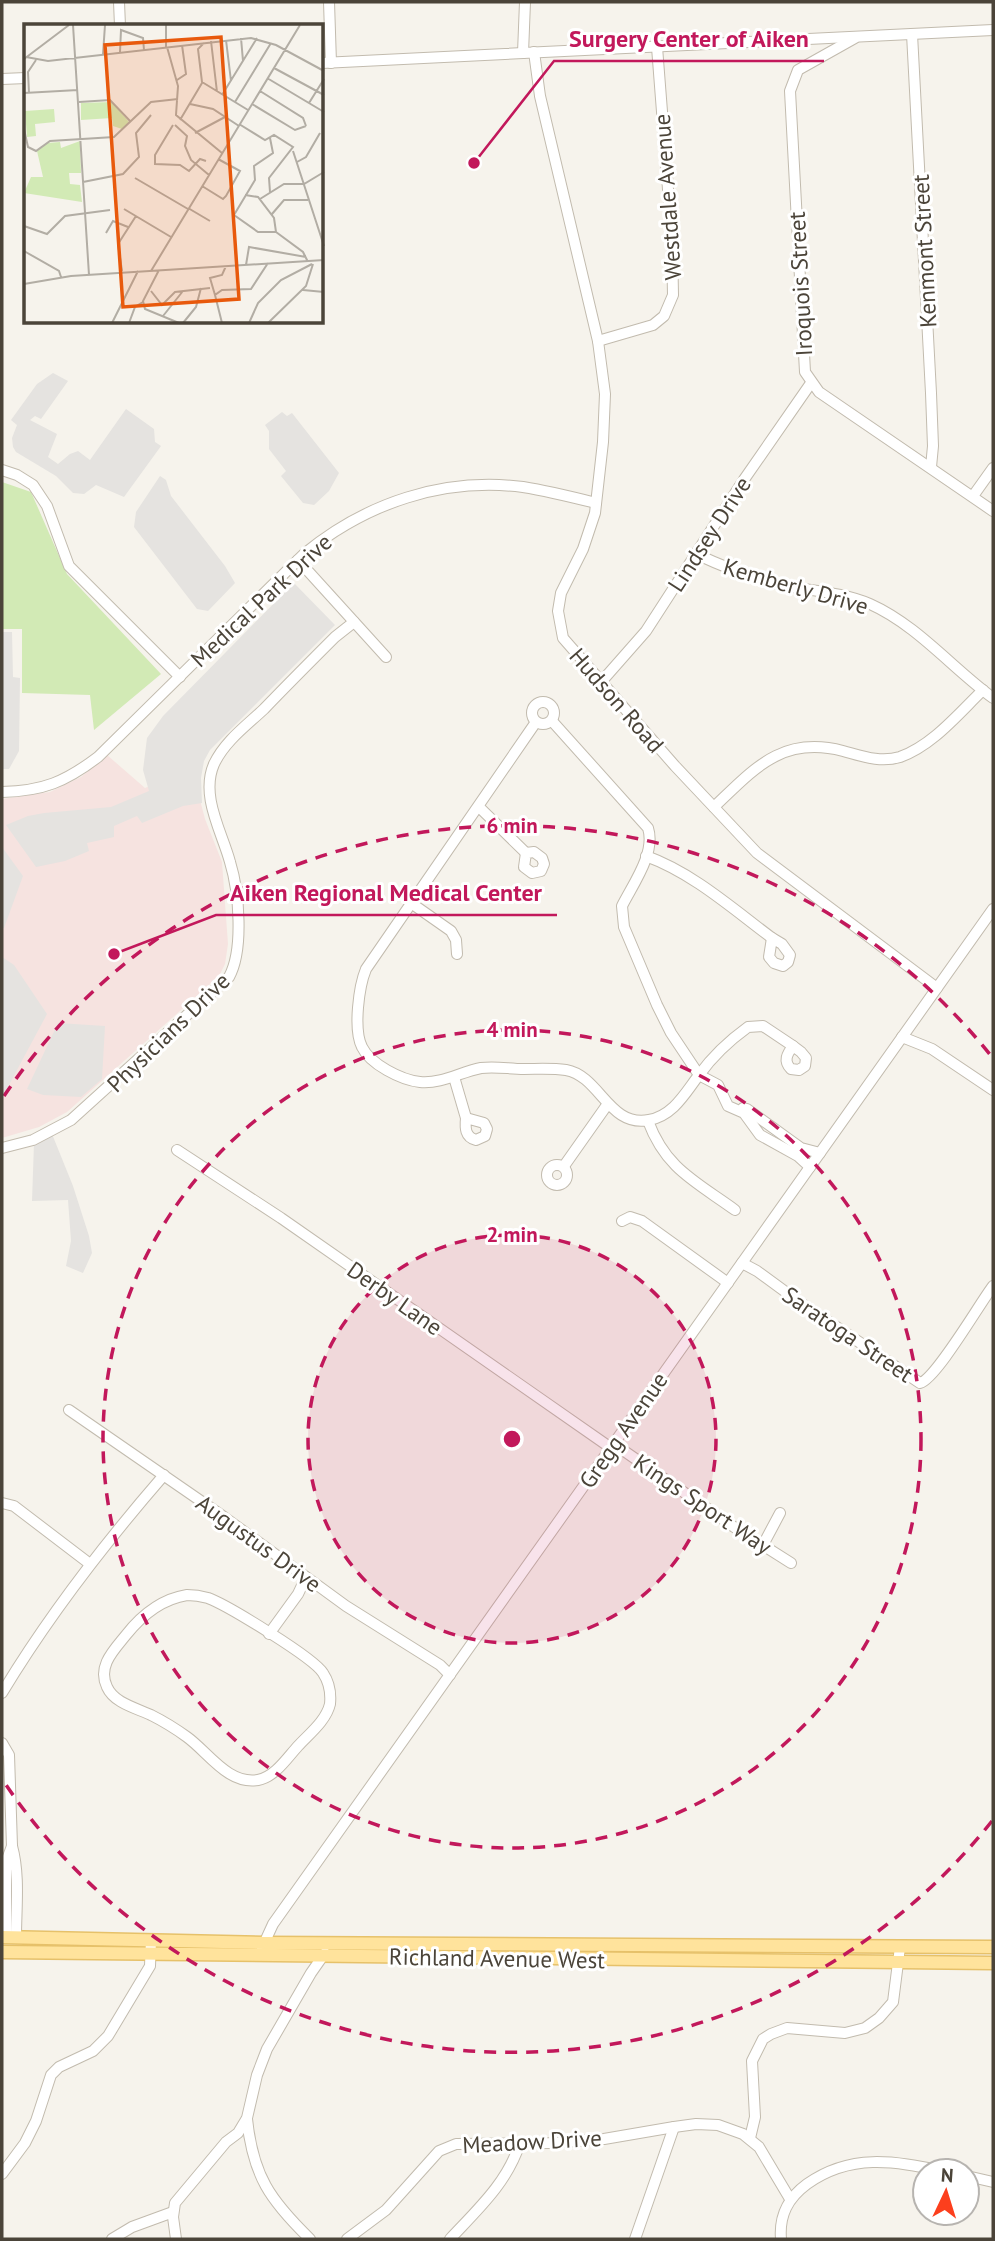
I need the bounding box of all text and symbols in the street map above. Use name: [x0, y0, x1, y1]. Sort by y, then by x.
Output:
callout: Surgery Center of Aiken: [554, 16, 824, 61]
text: Surgery Center of Aiken: [569, 23, 809, 54]
inset map: [24, 24, 324, 324]
street label: Westdale Avenue: [647, 113, 687, 281]
street label: Kenmont Street: [905, 173, 942, 328]
street label: Iroquois Street: [782, 211, 818, 357]
street label: Lindsey Drive: [661, 471, 757, 597]
street label: Medical Park Drive: [184, 527, 338, 673]
street label: Kemberly Drive: [720, 551, 872, 621]
street label: Hudson Road: [564, 642, 670, 758]
text: 6 min: [486, 812, 538, 839]
callout: Aiken Regional Medical Center: [216, 870, 557, 915]
text: Aiken Regional Medical Center: [230, 877, 543, 908]
street label: Physicians Drive: [100, 966, 236, 1098]
text: 4 min: [486, 1016, 538, 1043]
text: 2 min: [486, 1221, 538, 1248]
street label: Derby Lane: [342, 1255, 448, 1341]
street label: Saratoga Street: [777, 1280, 919, 1388]
street label: Gregg Avenue: [572, 1366, 674, 1494]
centre of rings: [500, 1427, 524, 1451]
street label: Kings Sport Way: [628, 1447, 778, 1561]
street label: Augustus Drive: [191, 1488, 327, 1598]
street label: Richland Avenue West: [389, 1942, 605, 1974]
street label: Meadow Drive: [461, 2123, 603, 2159]
north arrow: [911, 2157, 981, 2227]
text: N: [940, 2163, 954, 2187]

